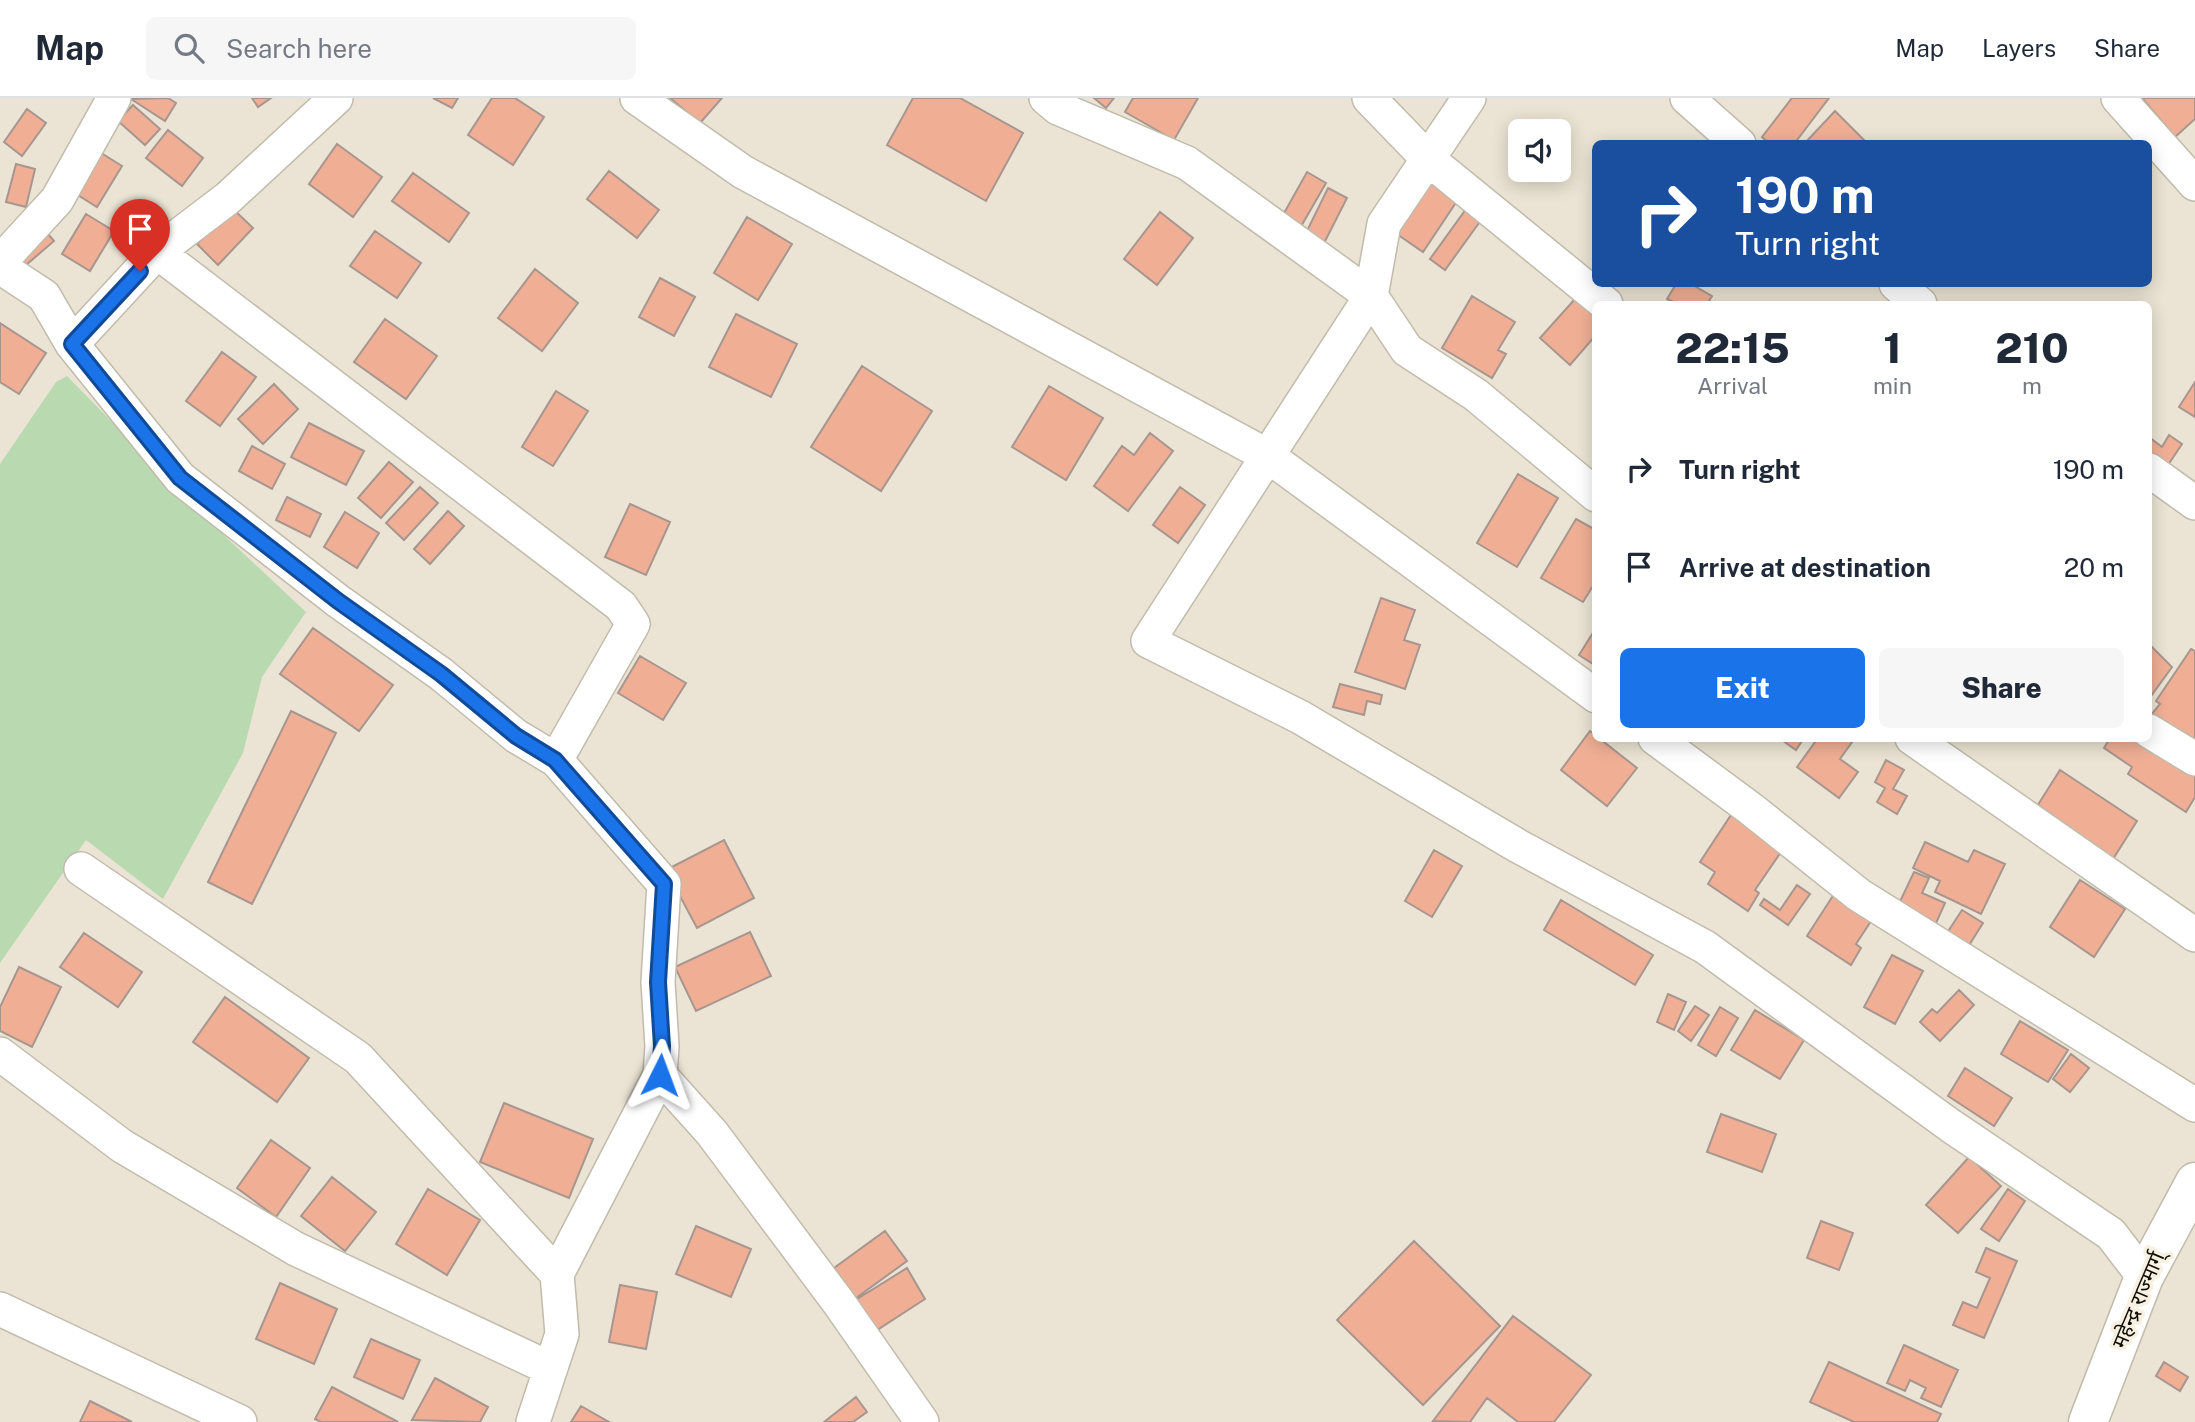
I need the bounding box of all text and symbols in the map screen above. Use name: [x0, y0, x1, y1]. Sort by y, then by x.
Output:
search box: [146, 17, 636, 80]
text: Map: [35, 29, 104, 67]
icon: search: [170, 29, 208, 67]
text: Search here: [226, 33, 372, 64]
text: Map: [1895, 34, 1944, 62]
text: Layers: [1982, 34, 2056, 62]
text: Share: [2094, 34, 2160, 62]
map controls: [1508, 119, 1571, 182]
button: sound: [1508, 119, 1571, 182]
text: 190 m: [1735, 166, 1875, 224]
icon: right: [1620, 168, 1711, 259]
pin: [110, 199, 170, 271]
icon: arrive: [121, 210, 159, 248]
text: Turn right: [1735, 225, 1880, 262]
text: 22:15: [1675, 323, 1790, 372]
text: 1: [1883, 323, 1902, 372]
text: 210: [1995, 323, 2069, 372]
text: Arrival: [1697, 372, 1768, 399]
text: min: [1873, 372, 1912, 399]
text: m: [2022, 372, 2042, 399]
icon: right: [1620, 450, 1658, 488]
text: Turn right: [1679, 454, 1801, 485]
text: 190 m: [2053, 454, 2124, 485]
icon: arrive: [1620, 548, 1658, 586]
text: Arrive at destination: [1679, 552, 1931, 583]
text: 20 m: [2064, 552, 2124, 583]
button: Exit: [1620, 648, 1865, 728]
button: Share: [1879, 648, 2124, 728]
position arrow: [623, 1038, 697, 1112]
street label: महेन्द्र राज्मार्ग्: [2107, 1245, 2172, 1352]

